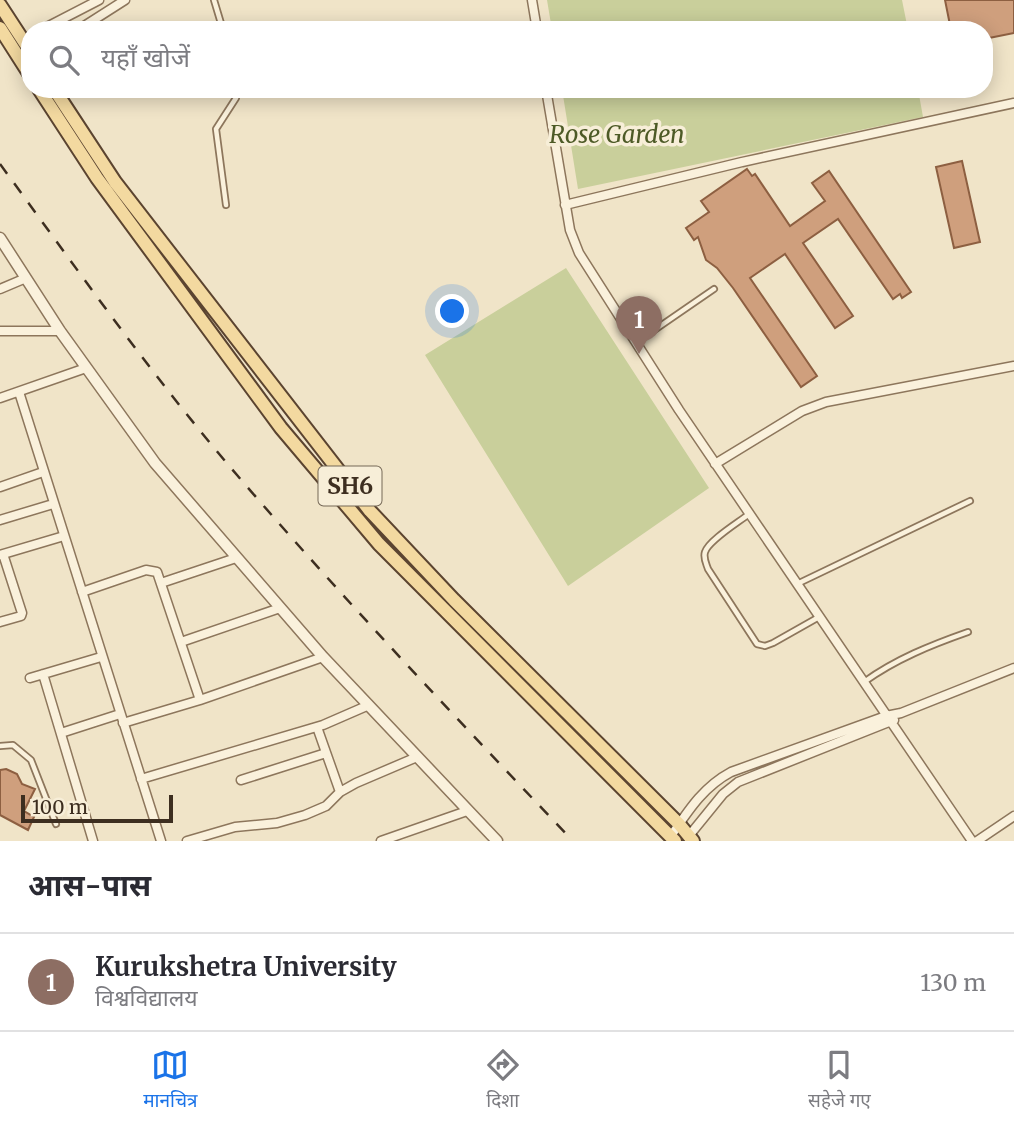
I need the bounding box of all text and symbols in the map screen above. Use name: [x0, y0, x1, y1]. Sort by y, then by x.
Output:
search box: [21, 21, 993, 98]
icon: search: [45, 41, 83, 79]
text: यहाँ खोजें: [101, 41, 190, 74]
park label: Rose Garden: [549, 119, 685, 150]
your location: [435, 294, 469, 328]
pin: 1: [616, 296, 662, 354]
road number: SH6: [318, 466, 382, 506]
scale bar: [21, 792, 173, 824]
text: 100 m: [32, 795, 88, 819]
text: आस-पास: [28, 866, 151, 904]
text: Kurukshetra University: [95, 950, 397, 983]
text: 1: [46, 968, 56, 997]
text: 130 m: [920, 968, 986, 997]
text: विश्वविद्यालय: [95, 983, 198, 1012]
tab: मानचित्र: [143, 1046, 197, 1115]
tab: दिशा: [484, 1046, 522, 1115]
tab: सहेजे गए: [808, 1046, 871, 1115]

